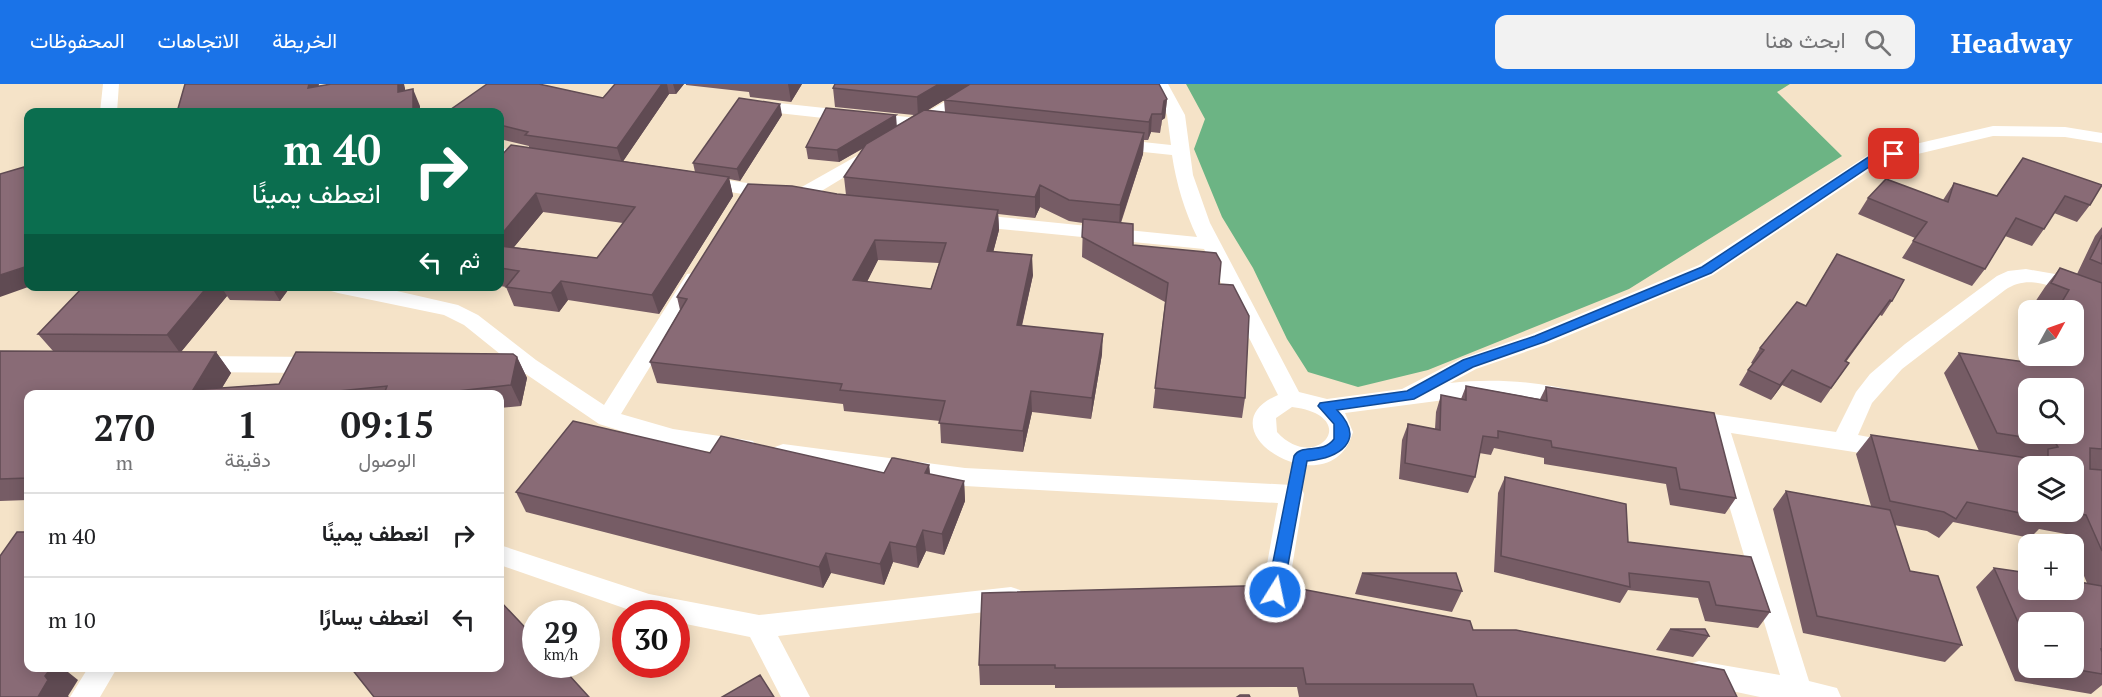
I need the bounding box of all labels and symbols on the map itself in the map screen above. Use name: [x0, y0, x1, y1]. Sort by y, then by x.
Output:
pin: [1868, 128, 1919, 179]
north arrow: [2018, 300, 2084, 366]
position arrow: [1243, 560, 1307, 624]
speed limit sign: 30: [612, 600, 690, 678]

